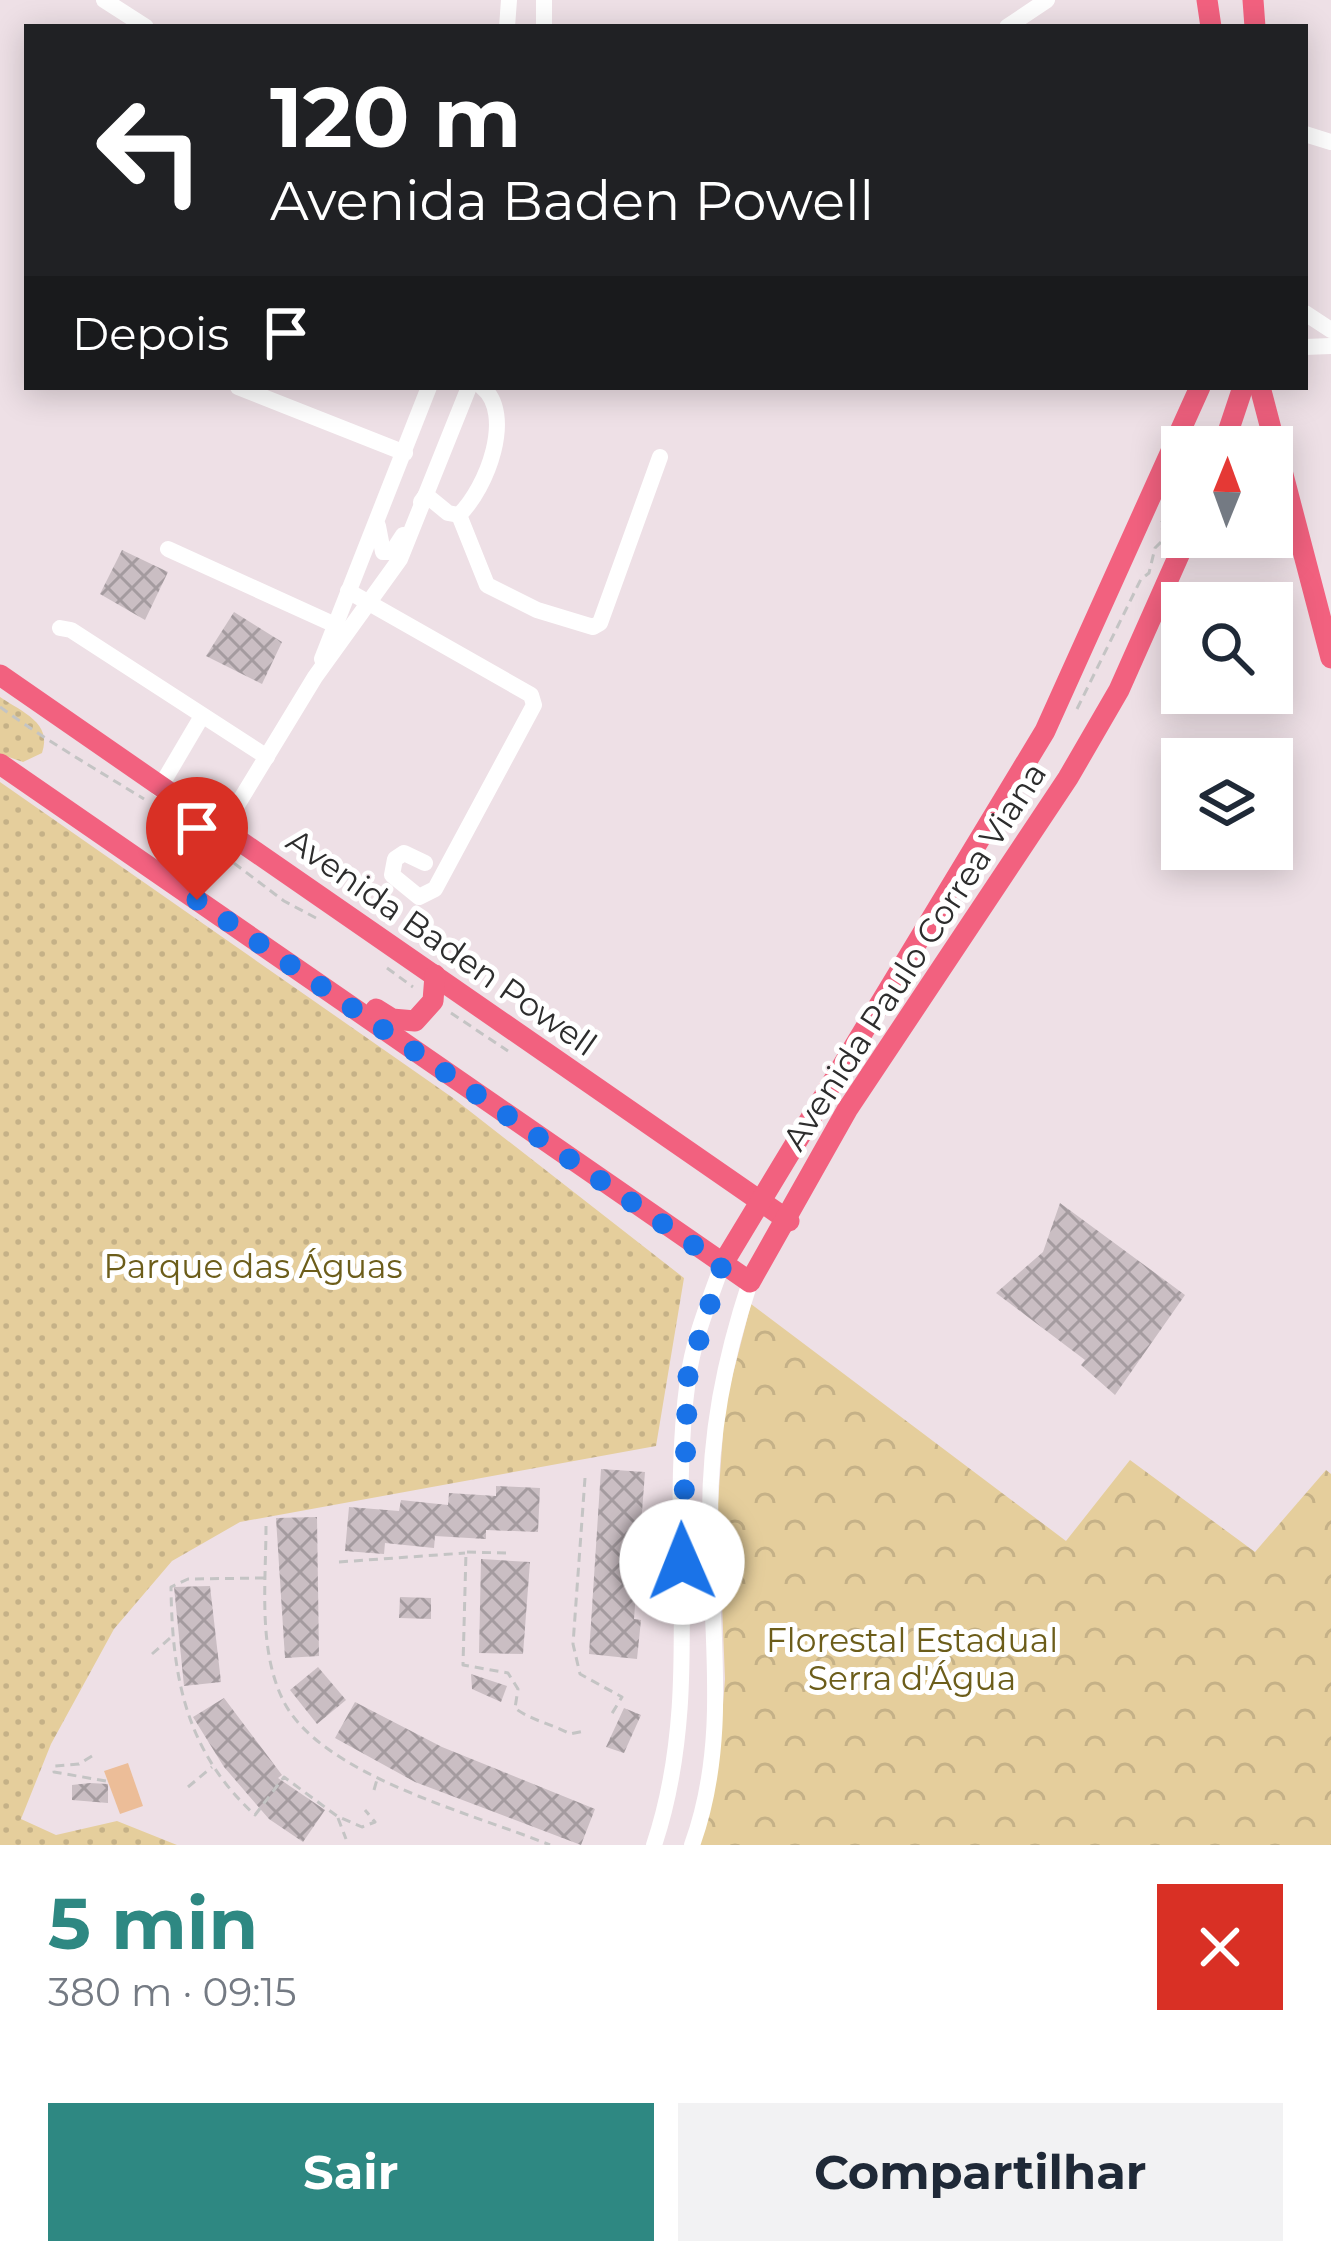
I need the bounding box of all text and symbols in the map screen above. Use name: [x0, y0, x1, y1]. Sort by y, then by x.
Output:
text: 120 m: [270, 66, 521, 168]
icon: left: [72, 72, 228, 228]
text: Avenida Baden Powell: [270, 168, 874, 234]
icon: arrive: [253, 300, 319, 366]
text: Depois: [72, 306, 229, 361]
north arrow: [1161, 426, 1293, 558]
map controls: [1161, 426, 1293, 870]
button: search: [1161, 582, 1293, 714]
button: layers: [1161, 738, 1293, 870]
street label: Avenida Paulo Correa Viana: [774, 755, 1054, 1157]
pin: [146, 777, 248, 900]
icon: arrive: [164, 795, 230, 861]
street label: Avenida Baden Powell: [279, 820, 605, 1064]
park label: Parque das Águas: [103, 1246, 403, 1286]
position arrow: [619, 1499, 745, 1625]
park label: Florestal Estadual Serra d'Água: [766, 1620, 1058, 1698]
text: 5 min: [48, 1879, 258, 1967]
button: close: [1157, 1884, 1283, 2010]
text: 380 m · 09:15: [48, 1968, 297, 2016]
button: Sair: [48, 2103, 654, 2241]
button: Compartilhar: [678, 2103, 1283, 2241]

